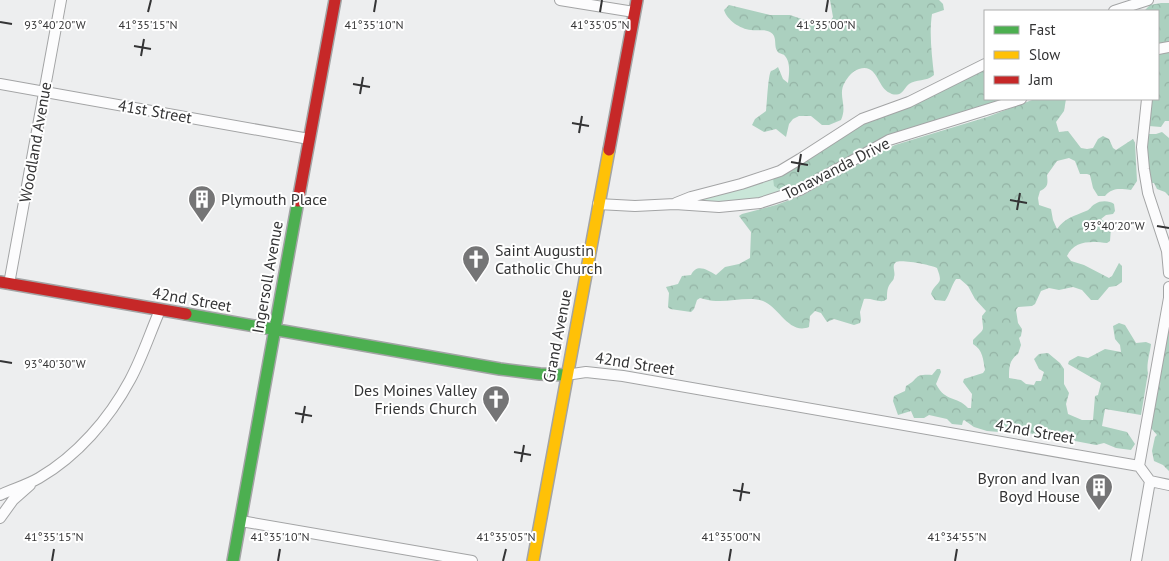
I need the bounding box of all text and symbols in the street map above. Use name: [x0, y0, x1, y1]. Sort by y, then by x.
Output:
legend: [984, 10, 1159, 100]
text: 93°40'20"W: [24, 17, 86, 32]
text: 41°35'15"N: [118, 17, 178, 32]
text: 41°35'10"N: [344, 17, 404, 32]
text: 41°35'05"N: [570, 17, 630, 32]
text: 41°35'00"N: [796, 17, 856, 32]
text: Fast: [1029, 20, 1056, 39]
text: Slow: [1029, 45, 1060, 64]
text: Jam: [1028, 70, 1053, 89]
street label: Woodland Avenue: [15, 80, 55, 204]
street label: 41st Street: [116, 95, 194, 127]
street label: Tonawanda Drive: [779, 132, 893, 204]
building icon: Plymouth Place: [187, 184, 217, 223]
place label: Plymouth Place: [221, 189, 327, 209]
text: 93°40'20"W: [1083, 218, 1145, 233]
street label: Ingersoll Avenue: [247, 219, 287, 335]
place label: Saint Augustin Catholic Church: [495, 240, 603, 278]
church icon: Saint Augustin Catholic Church: [461, 244, 491, 283]
street label: 42nd Street: [151, 282, 234, 316]
street label: Grand Avenue: [538, 288, 576, 384]
street label: 42nd Street: [594, 347, 677, 379]
text: 93°40'30"W: [24, 356, 86, 371]
place label: Des Moines Valley Friends Church: [354, 380, 478, 418]
church icon: Des Moines Valley Friends Church: [481, 384, 511, 423]
street label: 42nd Street: [994, 414, 1077, 448]
place label: Byron and Ivan Boyd House: [978, 468, 1080, 506]
building icon: Byron and Ivan Boyd House: [1084, 472, 1114, 511]
text: 41°35'15"N: [24, 529, 84, 544]
text: 41°35'10"N: [250, 529, 310, 544]
text: 41°35'05"N: [476, 529, 536, 544]
text: 41°35'00"N: [701, 529, 761, 544]
text: 41°34'55"N: [927, 529, 987, 544]

